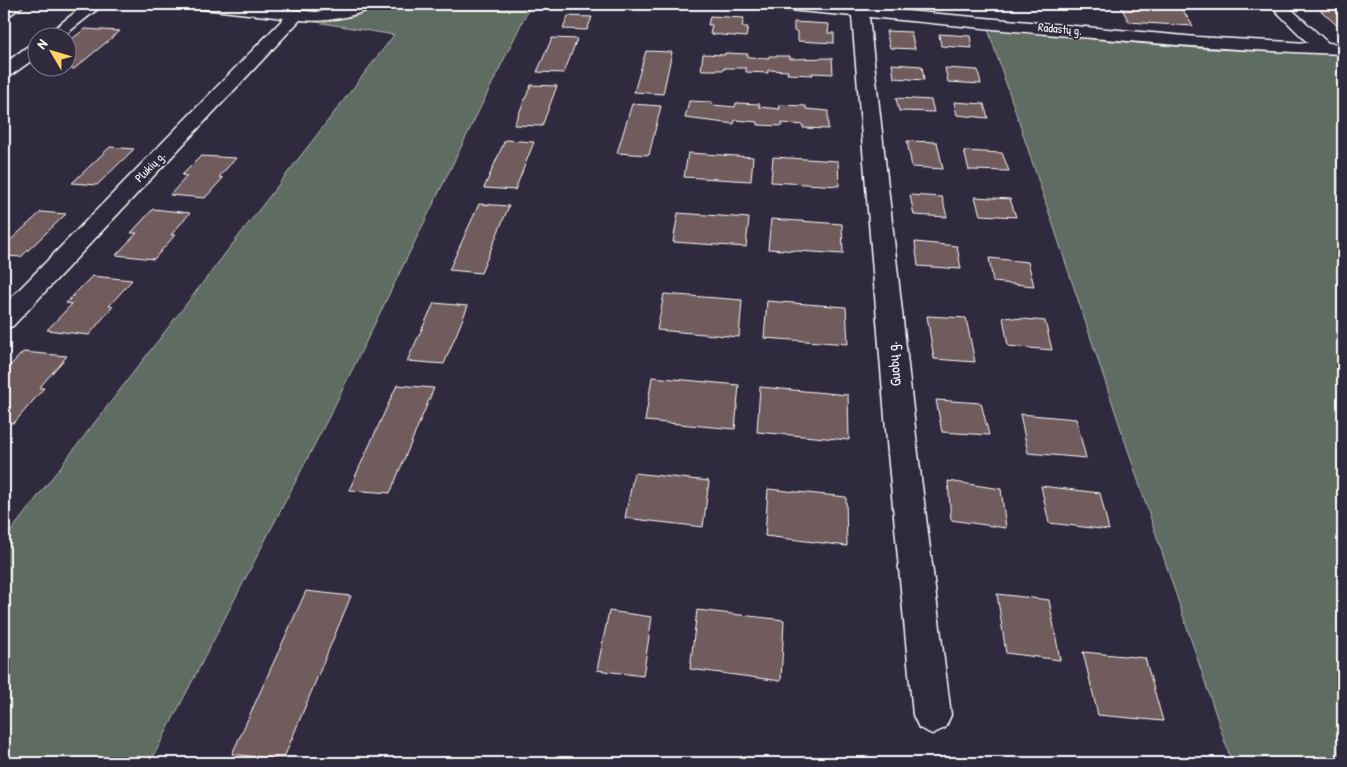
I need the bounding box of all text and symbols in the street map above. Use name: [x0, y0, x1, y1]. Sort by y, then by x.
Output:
street label: Radastų g.: [1038, 18, 1083, 39]
north arrow: [28, 28, 78, 78]
text: N: [32, 34, 51, 52]
street label: Plukių g.: [131, 147, 169, 186]
street label: Guobų g.: [881, 341, 906, 387]

